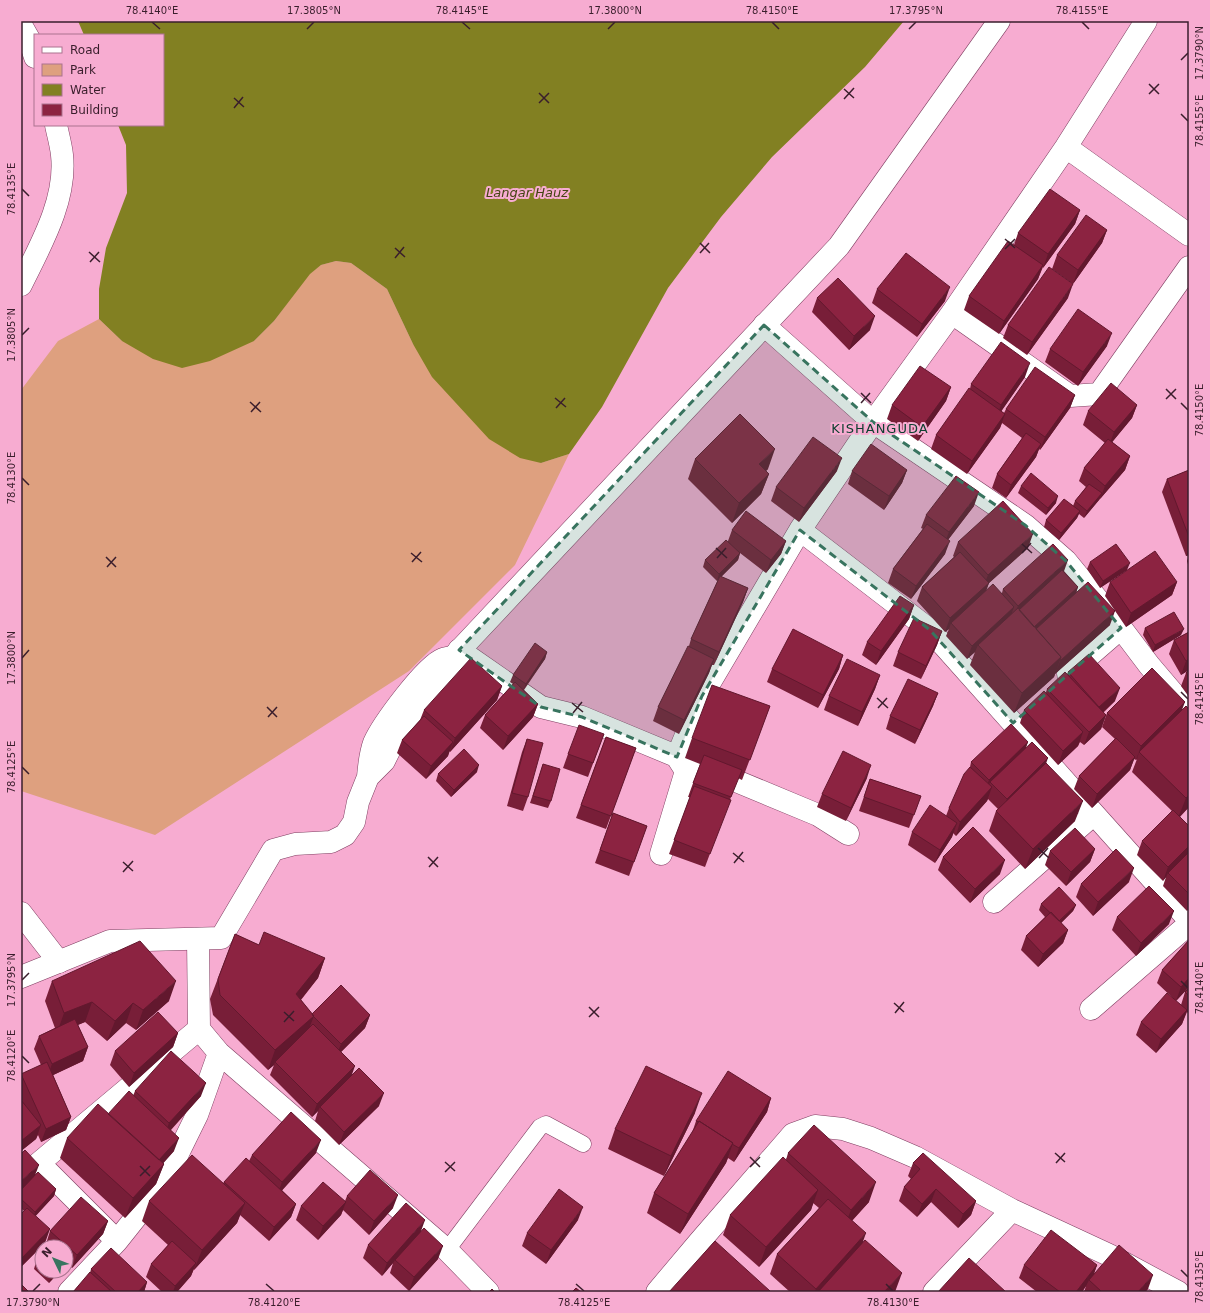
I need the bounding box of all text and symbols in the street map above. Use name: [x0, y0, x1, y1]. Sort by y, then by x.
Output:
text: 78.4140°E: [126, 5, 178, 16]
text: 17.3805°N: [287, 5, 341, 16]
text: 78.4145°E: [436, 5, 488, 16]
text: 17.3800°N: [588, 5, 642, 16]
text: 78.4150°E: [746, 5, 798, 16]
text: 17.3795°N: [889, 5, 943, 16]
text: 78.4155°E: [1056, 5, 1108, 16]
text: 17.3790°N: [1194, 26, 1205, 80]
legend: [34, 34, 164, 126]
text: Road: [70, 43, 100, 57]
text: Park: [70, 63, 96, 77]
text: Water: [70, 83, 106, 97]
text: 78.4155°E: [1194, 95, 1205, 147]
text: Building: [70, 103, 119, 117]
text: 78.4135°E: [6, 163, 17, 215]
water label: Langar Hauz: [486, 185, 569, 200]
text: 17.3805°N: [6, 308, 17, 362]
text: 78.4150°E: [1194, 384, 1205, 436]
district label: KISHANGUDA: [831, 421, 929, 436]
text: 78.4130°E: [6, 452, 17, 504]
text: 17.3800°N: [6, 631, 17, 685]
text: 78.4145°E: [1194, 673, 1205, 725]
text: 78.4125°E: [6, 741, 17, 793]
text: 17.3795°N: [6, 953, 17, 1007]
text: 78.4140°E: [1194, 962, 1205, 1014]
text: 78.4120°E: [6, 1030, 17, 1082]
north arrow: [34, 1239, 74, 1279]
text: N: [39, 1245, 55, 1260]
text: 78.4135°E: [1194, 1251, 1205, 1303]
text: 17.3790°N: [6, 1297, 60, 1308]
text: 78.4120°E: [248, 1297, 300, 1308]
text: 78.4125°E: [558, 1297, 610, 1308]
text: 78.4130°E: [867, 1297, 919, 1308]

